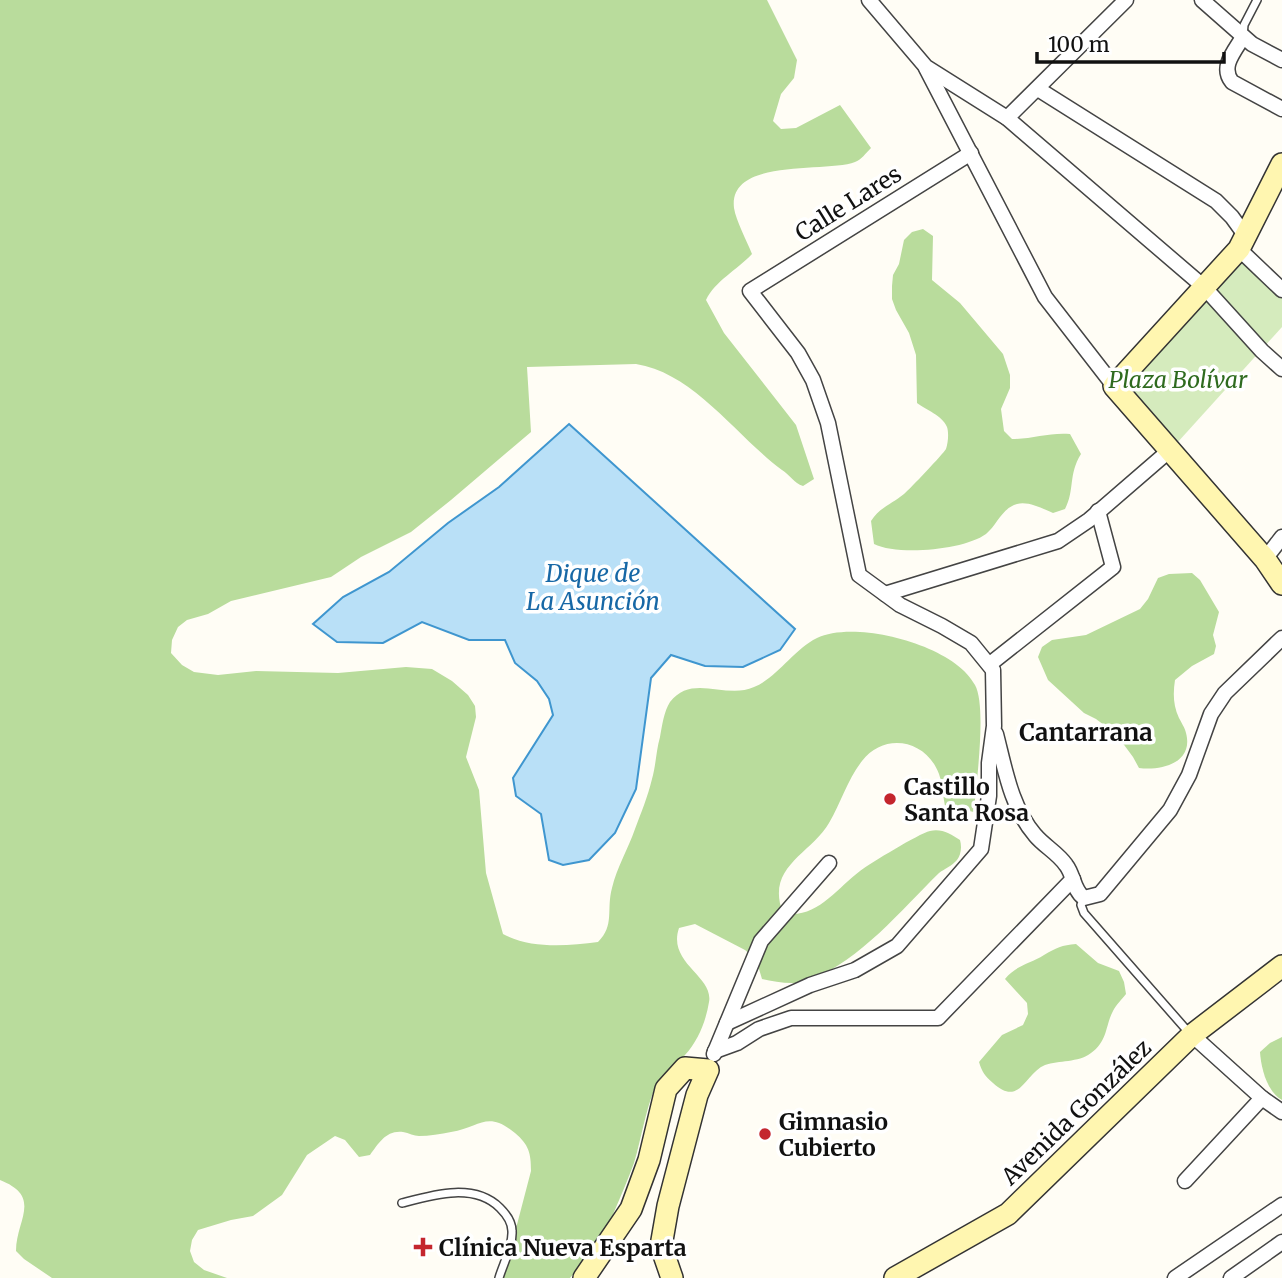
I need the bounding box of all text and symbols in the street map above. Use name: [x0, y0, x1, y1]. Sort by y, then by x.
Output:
scale bar: [1037, 21, 1224, 65]
text: 100 m: [1048, 31, 1110, 58]
street label: Calle Lares: [789, 159, 907, 247]
park label: Plaza Bolívar: [1109, 365, 1248, 394]
water label: Dique de La Asunción: [526, 558, 660, 617]
district label: Cantarrana: [1019, 717, 1153, 748]
place label: Castillo Santa Rosa: [904, 772, 1029, 827]
marker: Castillo Santa Rosa: [882, 791, 898, 807]
street label: Avenida González: [994, 1033, 1157, 1192]
place label: Gimnasio Cubierto: [779, 1107, 888, 1162]
marker: Gimnasio Cubierto: [757, 1126, 773, 1142]
place label: Clínica Nueva Esparta: [439, 1233, 687, 1262]
marker: Clínica Nueva Esparta: [413, 1237, 433, 1257]

